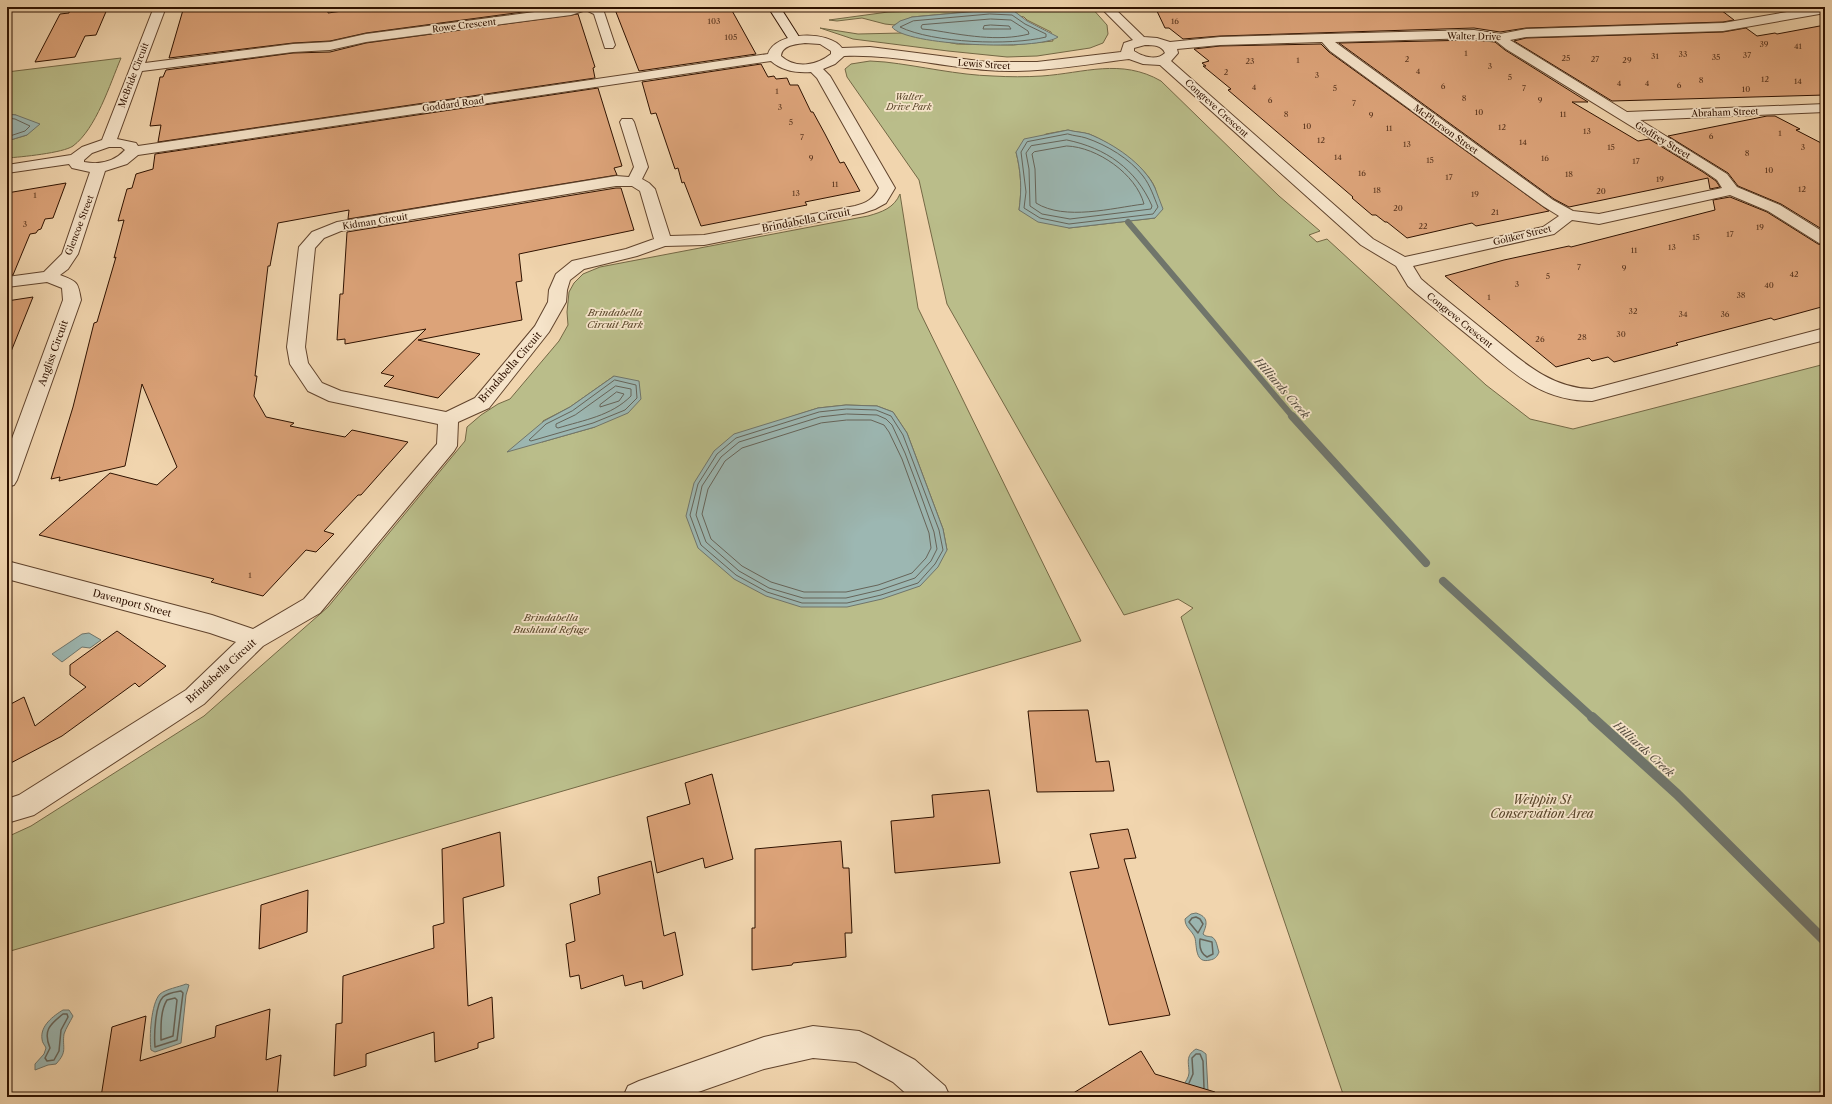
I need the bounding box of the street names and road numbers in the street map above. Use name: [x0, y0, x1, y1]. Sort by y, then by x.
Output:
street label: Rowe Crescent: [431, 16, 498, 34]
street label: Walter Drive: [1446, 30, 1501, 42]
street label: McBride Circuit: [116, 40, 151, 109]
street label: Lewis Street: [957, 57, 1012, 71]
street label: Congreve Crescent: [1183, 77, 1252, 140]
street label: Goddard Road: [421, 94, 485, 114]
street label: McPherson Street: [1412, 102, 1481, 157]
street label: Abraham Street: [1690, 105, 1760, 119]
street label: Godfrey Street: [1633, 119, 1693, 161]
street label: Glencoe Street: [62, 192, 96, 257]
street label: Brindabella Circuit: [761, 205, 852, 235]
street label: Kidman Circuit: [342, 210, 409, 232]
street label: Goliker Street: [1492, 222, 1553, 248]
street label: Congreve Crescent: [1425, 290, 1496, 350]
street label: Angliss Circuit: [35, 318, 71, 389]
street label: Brindabella Circuit: [476, 328, 545, 405]
street label: Davenport Street: [91, 586, 173, 620]
street label: Brindabella Circuit: [183, 636, 259, 706]

